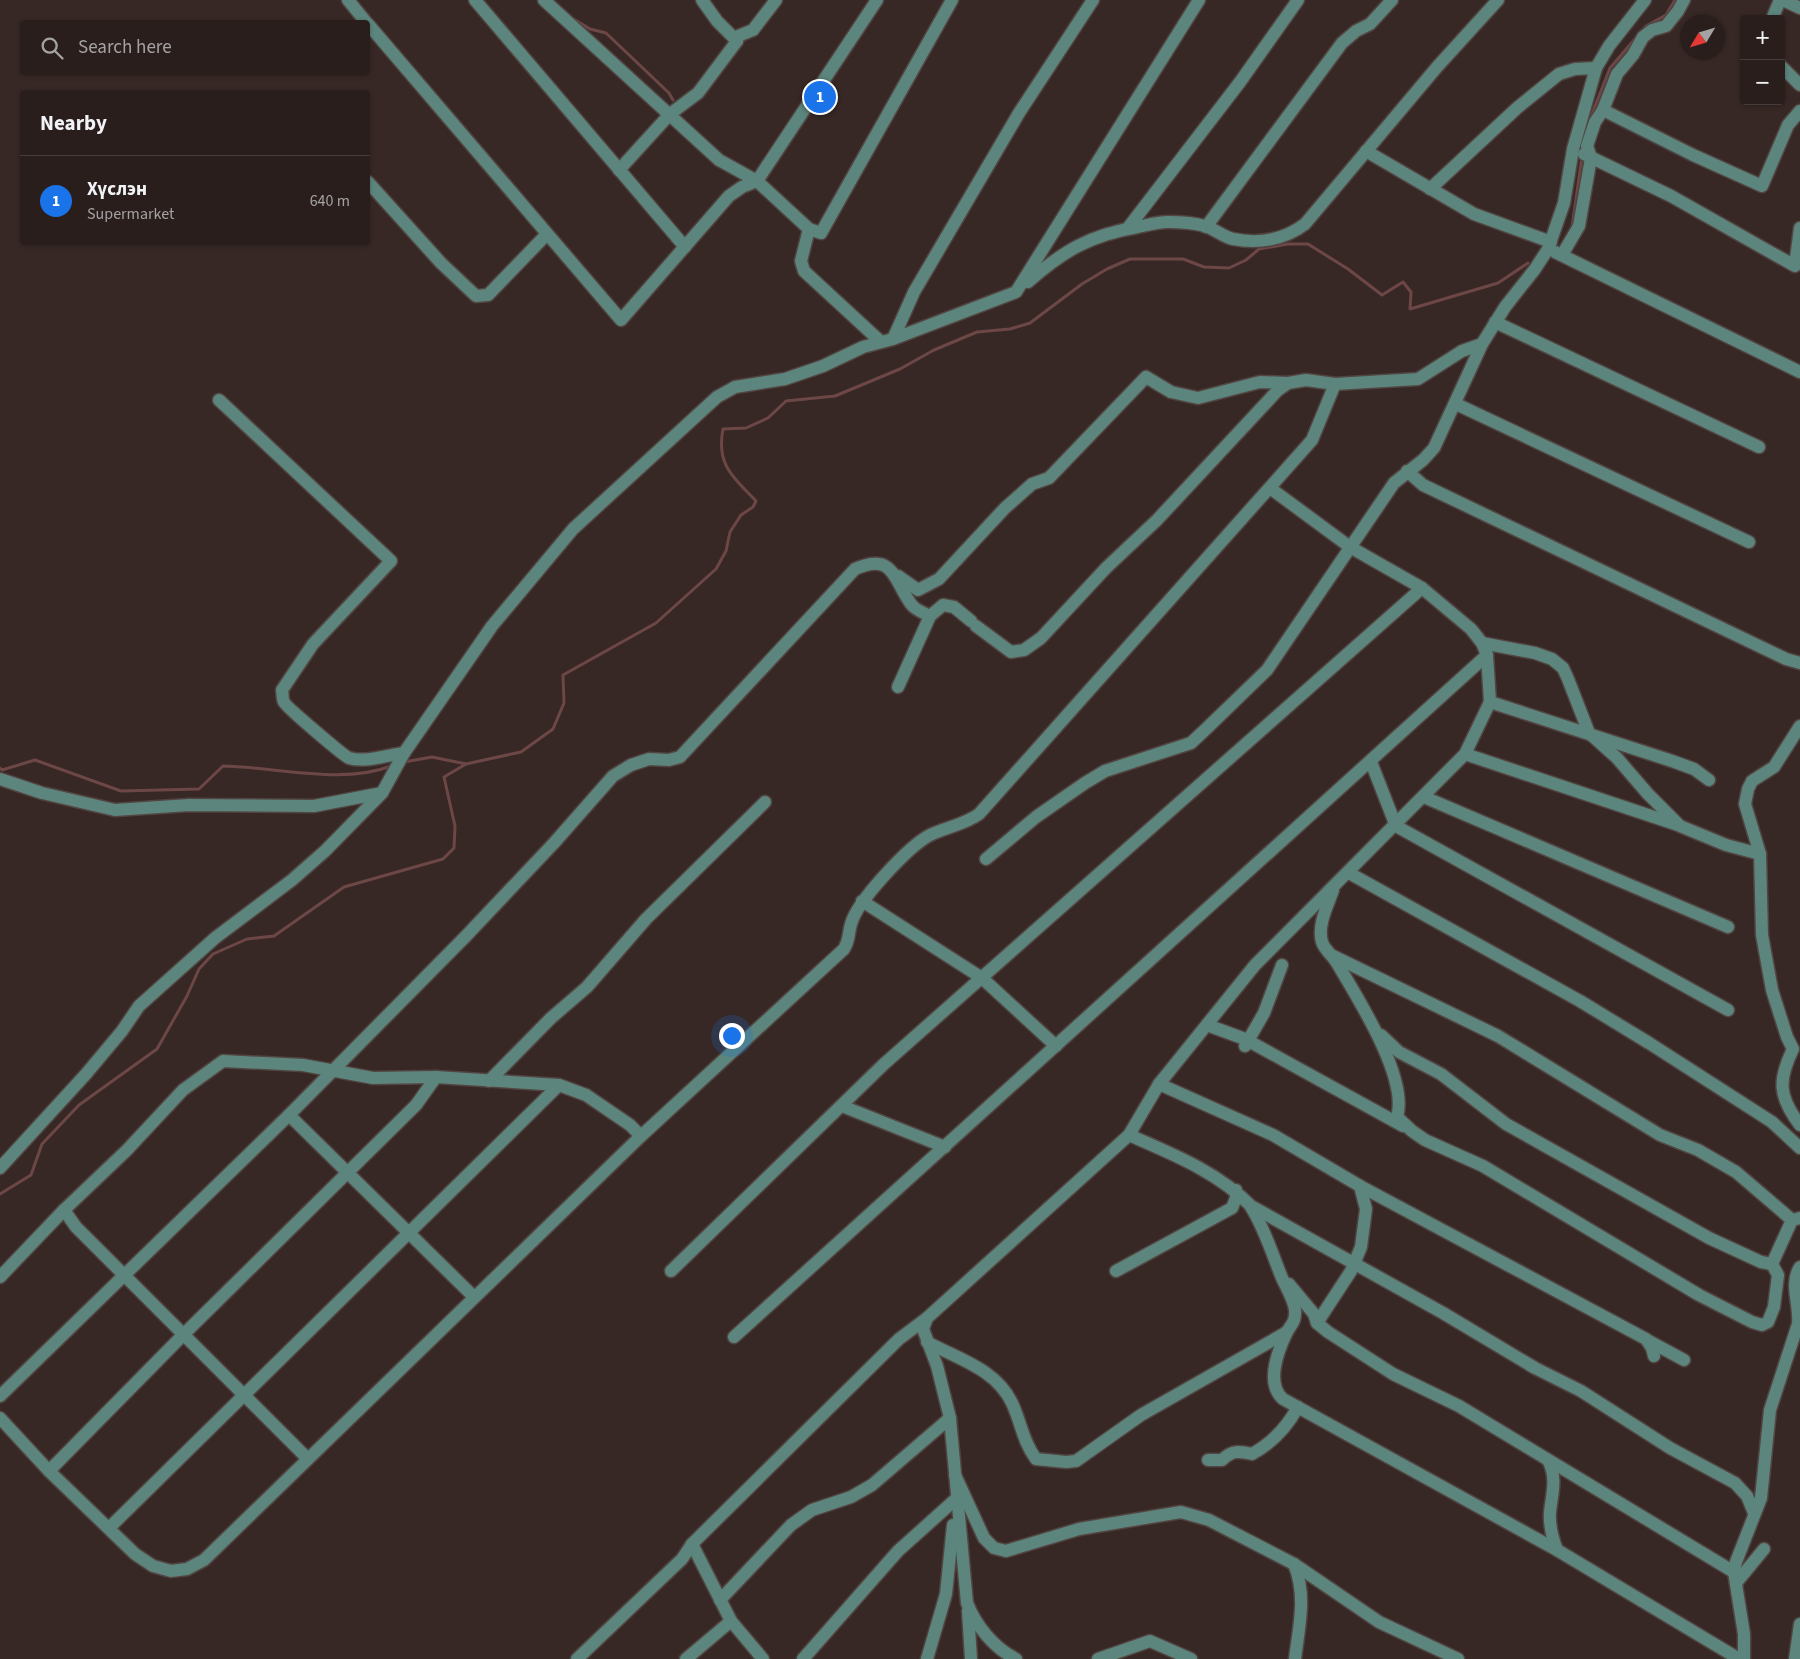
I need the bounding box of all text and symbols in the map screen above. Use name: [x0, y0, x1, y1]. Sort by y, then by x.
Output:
north arrow: [1680, 15, 1725, 60]
map controls: [1740, 15, 1785, 105]
button: +: [1740, 15, 1785, 60]
search box: [20, 20, 370, 75]
icon: search: [38, 34, 66, 62]
text: Search here: [78, 34, 172, 61]
button: −: [1740, 60, 1785, 105]
pin: 1: [804, 78, 836, 116]
text: Nearby: [40, 108, 107, 138]
text: Хүслэн: [87, 176, 147, 203]
text: 1: [52, 190, 60, 212]
text: 640 m: [310, 190, 350, 212]
text: Supermarket: [87, 203, 174, 225]
your location: [719, 1023, 745, 1049]

